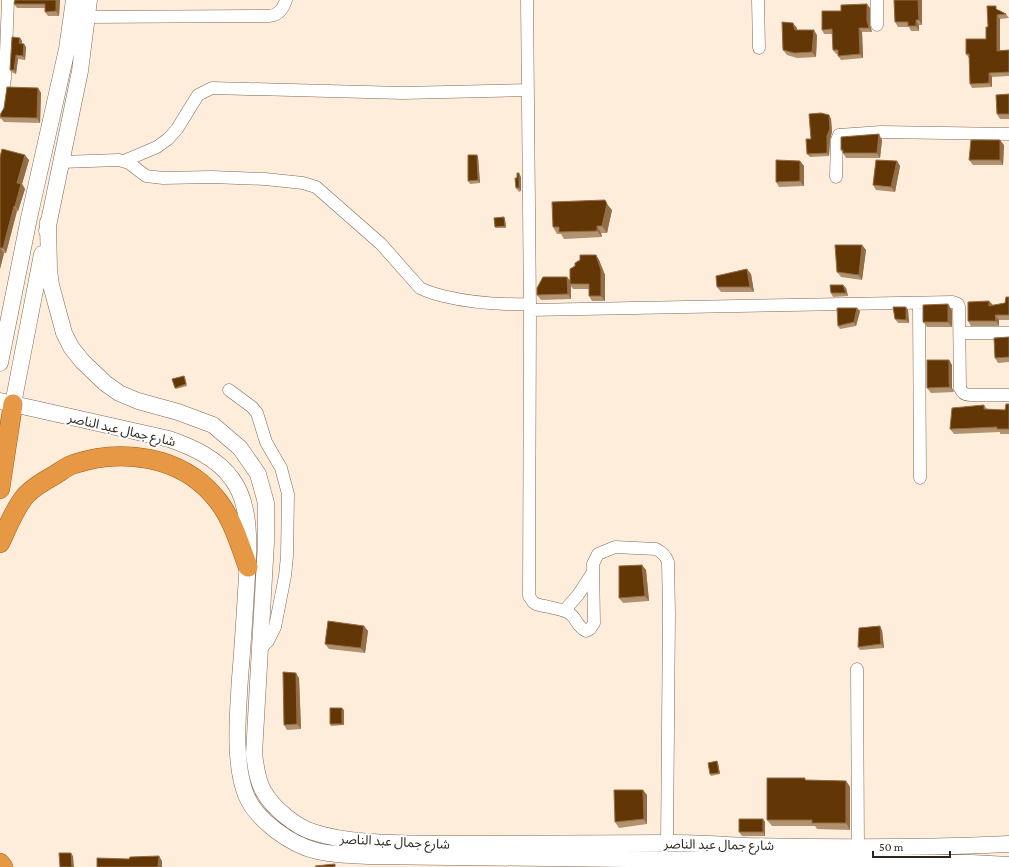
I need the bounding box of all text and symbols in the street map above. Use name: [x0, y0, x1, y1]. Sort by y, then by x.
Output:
street label: شارع جمال عبد الناصر: [65, 410, 177, 452]
street label: شارع جمال عبد الناصر: [338, 831, 450, 855]
scale bar: [873, 833, 950, 859]
street label: شارع جمال عبد الناصر: [663, 836, 774, 856]
text: 50 m: [879, 840, 904, 854]

